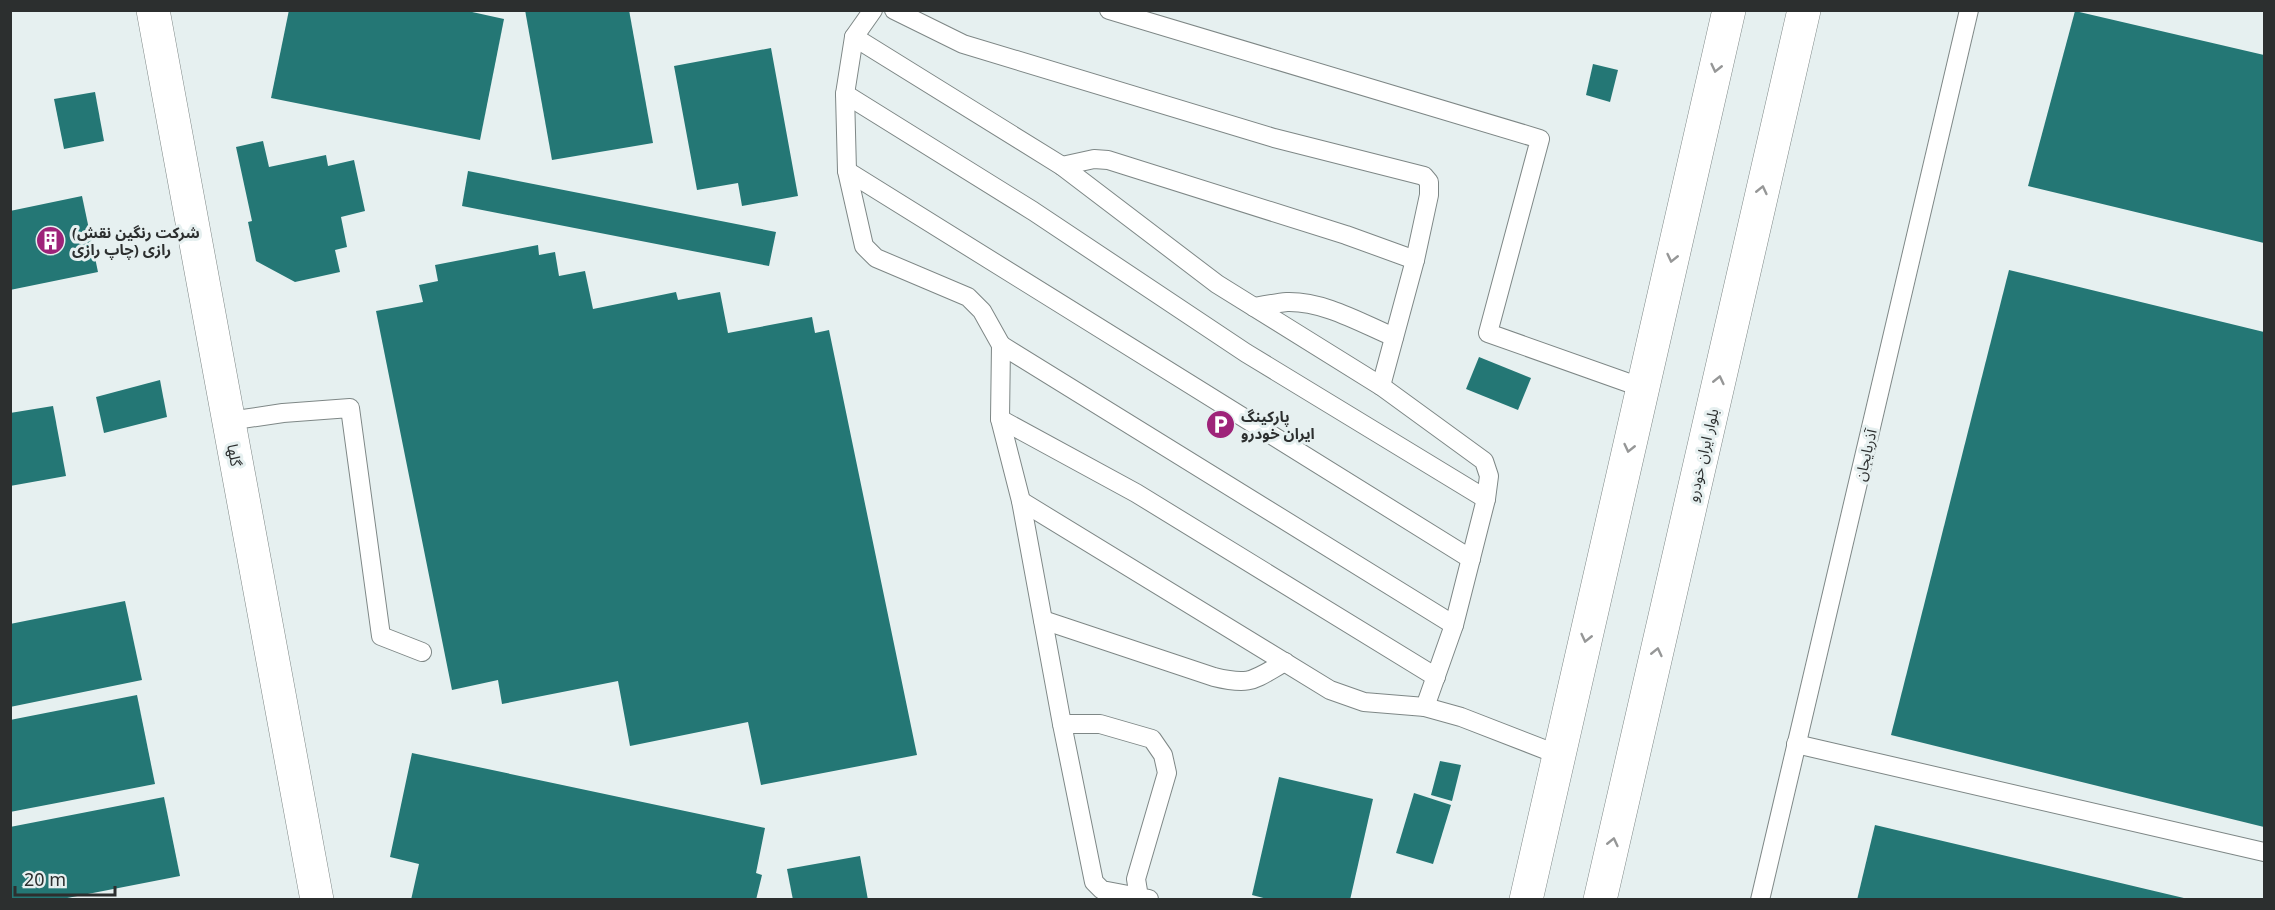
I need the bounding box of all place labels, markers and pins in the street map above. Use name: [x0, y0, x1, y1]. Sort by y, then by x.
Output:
place label: (شرکت رنگین نقش رازی (چاپ رازی: [72, 222, 200, 260]
building icon: (شرکت رنگین نقش رازی (چاپ رازی: [35, 225, 67, 257]
place label: پارکینگ ایران خودرو: [1241, 406, 1315, 443]
parking icon: پارکینگ ایران خودرو: [1204, 409, 1236, 441]

